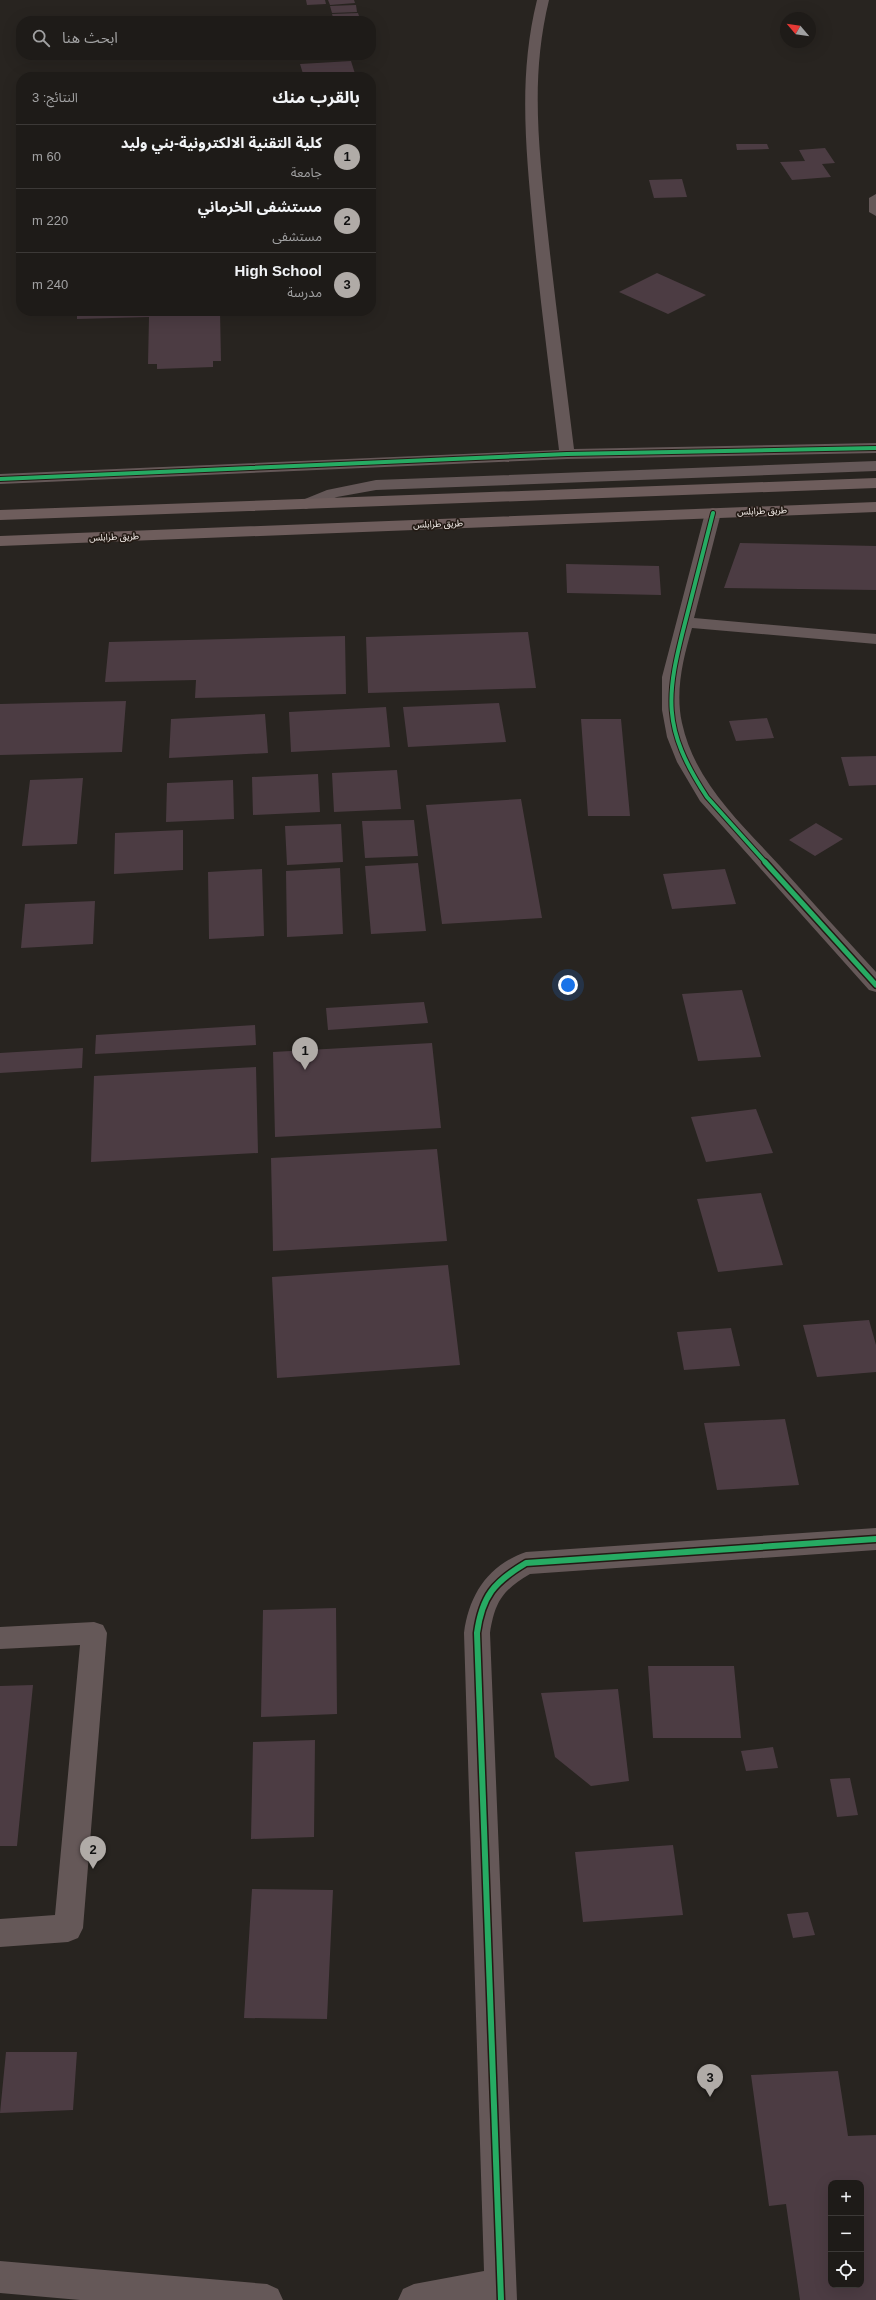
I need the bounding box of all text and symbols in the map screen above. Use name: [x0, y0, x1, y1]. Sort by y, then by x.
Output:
north arrow: [780, 12, 816, 48]
search box: [16, 16, 376, 60]
icon: search: [30, 27, 52, 49]
text: ابحث هنا: [62, 29, 118, 46]
text: بالقرب منك: [272, 88, 360, 107]
text: النتائج: 3: [32, 90, 78, 105]
text: كلية التقنية الالكترونية-بني وليد: [121, 134, 322, 151]
text: 60 m: [32, 149, 61, 164]
text: 1: [343, 149, 351, 164]
text: جامعة: [291, 165, 322, 180]
text: مستشفى الخرماني: [198, 198, 322, 215]
text: 220 m: [32, 213, 68, 228]
text: 2: [343, 213, 351, 228]
text: مستشفى: [272, 229, 322, 244]
text: High School: [235, 262, 322, 279]
text: 240 m: [32, 277, 68, 292]
text: 3: [343, 277, 351, 292]
text: مدرسة: [287, 285, 322, 300]
street label: طريق طرابلس: [737, 505, 787, 518]
street label: طريق طرابلس: [413, 518, 463, 531]
street label: طريق طرابلس: [89, 531, 139, 544]
your location: [558, 975, 578, 995]
pin: 1: [292, 1037, 318, 1070]
pin: 2: [80, 1836, 106, 1869]
pin: 3: [697, 2064, 723, 2097]
map controls: [828, 2180, 864, 2288]
button: +: [828, 2180, 864, 2216]
button: −: [828, 2216, 864, 2252]
button: locate: [828, 2252, 864, 2288]

